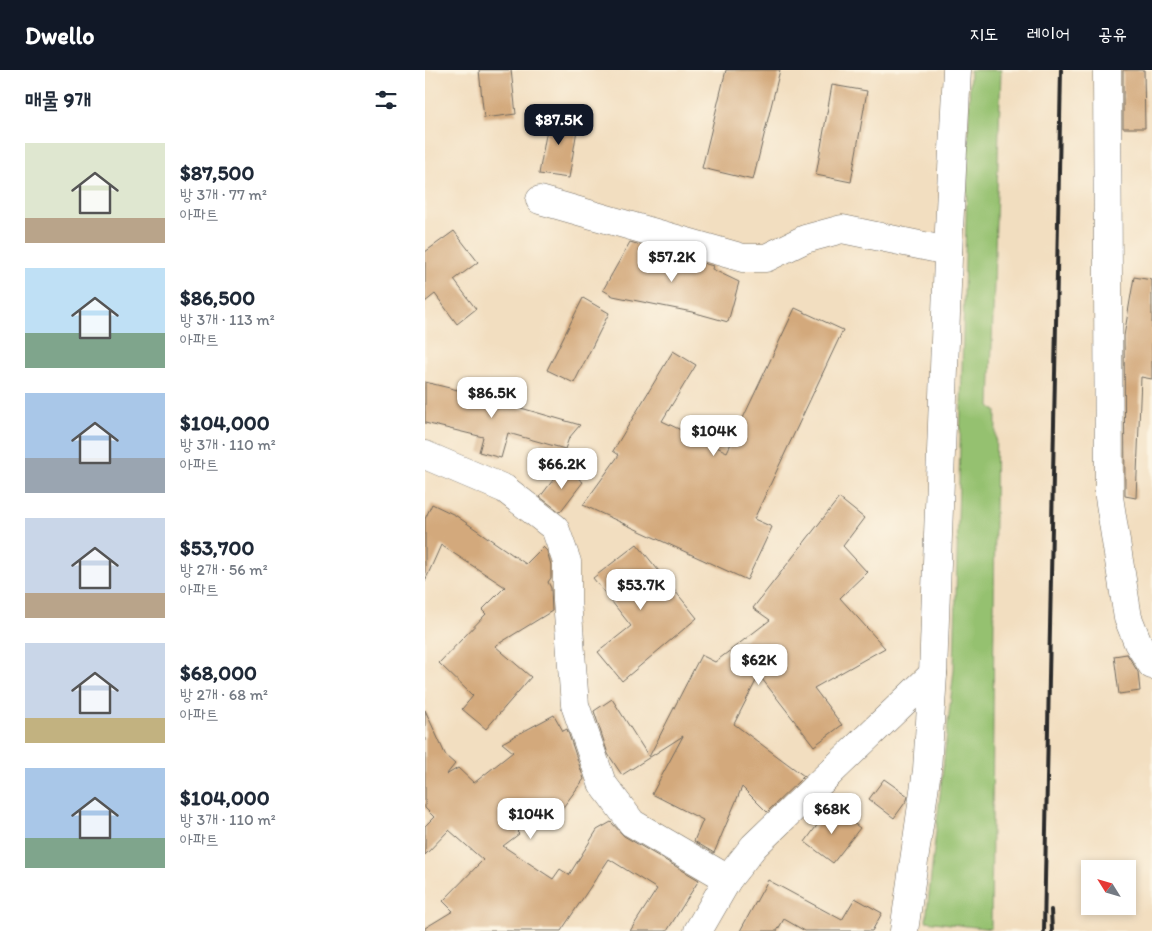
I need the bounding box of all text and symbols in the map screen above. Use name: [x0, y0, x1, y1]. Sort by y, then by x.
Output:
text: Dwello: [25, 21, 94, 50]
text: 지도: [970, 23, 999, 45]
text: 레이어: [1027, 23, 1070, 45]
text: 공유: [1098, 23, 1127, 45]
icon: filters: [372, 86, 400, 114]
text: 매물 9개: [25, 87, 91, 112]
pin: $87.5K: [518, 104, 600, 146]
text: $87.5K: [535, 110, 583, 129]
text: $87,500: [180, 160, 254, 185]
icon: home: [65, 163, 125, 223]
text: 방 3개 · 77 m²: [180, 185, 267, 204]
text: 아파트: [180, 205, 219, 224]
pin: $57.2K: [631, 240, 713, 283]
text: $57.2K: [648, 247, 696, 266]
text: $86,500: [180, 285, 255, 310]
icon: home: [65, 288, 125, 348]
text: 방 3개 · 113 m²: [180, 310, 275, 329]
text: 아파트: [180, 330, 219, 349]
pin: $86.5K: [451, 376, 533, 419]
text: $86.5K: [468, 383, 516, 402]
text: $104,000: [180, 410, 270, 435]
icon: home: [65, 413, 125, 473]
pin: $104K: [679, 414, 749, 457]
text: $104K: [691, 421, 737, 440]
text: 방 3개 · 110 m²: [180, 435, 276, 454]
pin: $66.2K: [521, 448, 603, 490]
text: $66.2K: [538, 454, 586, 473]
text: 아파트: [180, 455, 219, 474]
text: $53,700: [180, 535, 254, 560]
icon: home: [65, 538, 125, 598]
text: 방 2개 · 56 m²: [180, 560, 268, 579]
pin: $53.7K: [600, 568, 682, 611]
text: $53.7K: [617, 575, 665, 594]
text: 아파트: [180, 580, 219, 599]
pin: $62K: [729, 644, 789, 686]
text: $62K: [741, 650, 777, 669]
text: $68,000: [180, 660, 257, 685]
icon: home: [65, 663, 125, 723]
text: 방 2개 · 68 m²: [180, 685, 268, 704]
text: 아파트: [180, 705, 219, 724]
text: $104,000: [180, 785, 270, 810]
icon: home: [65, 788, 125, 848]
pin: $68K: [802, 792, 862, 835]
pin: $104K: [496, 798, 566, 840]
text: $68K: [814, 799, 850, 818]
text: $104K: [508, 804, 554, 823]
text: 방 3개 · 110 m²: [180, 810, 276, 829]
text: 아파트: [180, 830, 219, 849]
north arrow: [1081, 860, 1136, 915]
map controls: [1081, 860, 1136, 915]

